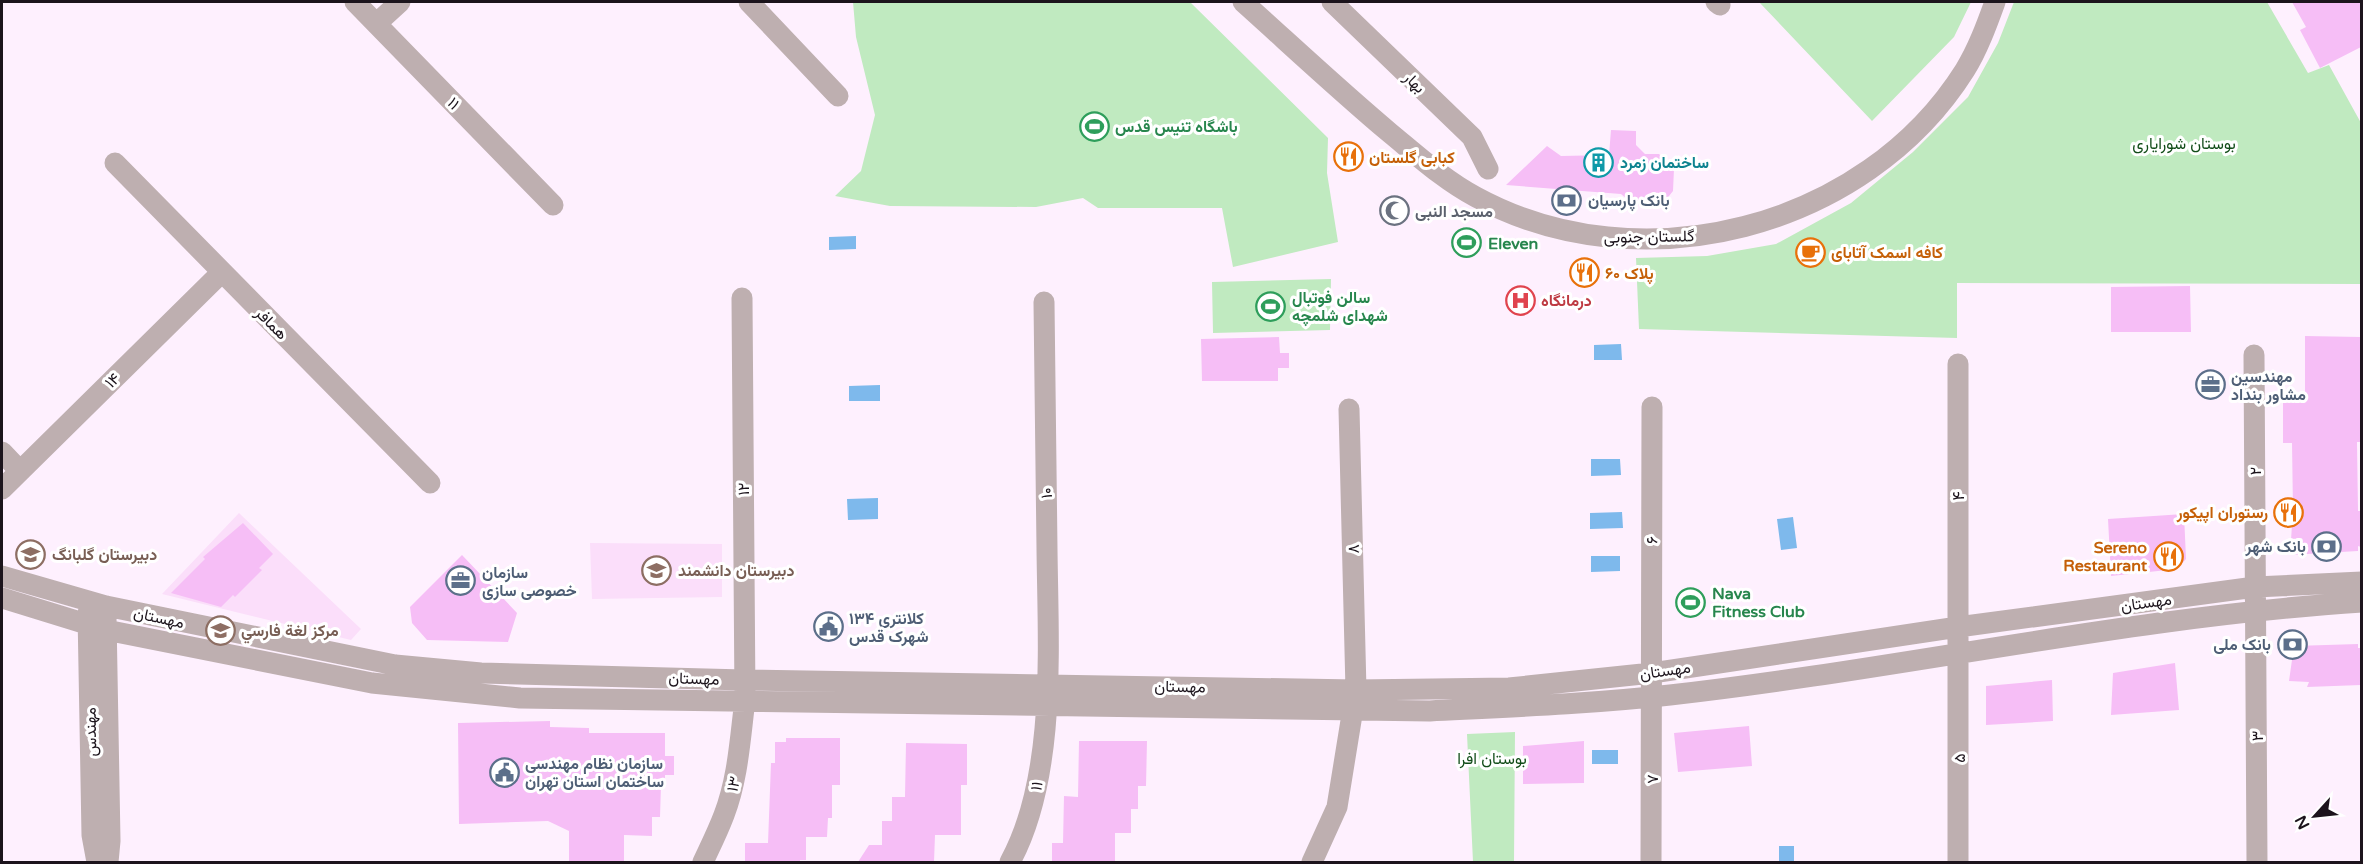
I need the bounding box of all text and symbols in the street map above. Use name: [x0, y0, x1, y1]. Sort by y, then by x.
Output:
street label: بهار: [1399, 67, 1429, 98]
street label: ۱۱: [443, 93, 464, 114]
sports icon: باشگاه تنیس قدس: [1078, 110, 1110, 142]
place label: باشگاه تنیس قدس: [1115, 117, 1238, 137]
park label: بوستان شورایاری: [2132, 134, 2236, 154]
restaurant icon: کبابی گلستان: [1332, 141, 1364, 173]
building icon: ساختمان زمرد: [1583, 146, 1615, 178]
place label: کبابی گلستان: [1369, 148, 1455, 168]
place label: ساختمان زمرد: [1620, 153, 1709, 173]
bank icon: بانک پارسیان: [1551, 184, 1583, 216]
place label: بانک پارسیان: [1588, 191, 1670, 212]
mosque icon: مسجد النبی: [1378, 195, 1410, 227]
place label: مسجد النبی: [1415, 202, 1493, 222]
street label: گلستان جنوبی: [1603, 226, 1695, 248]
sports icon: Eleven: [1451, 227, 1483, 259]
place label: Eleven: [1488, 234, 1538, 254]
cafe icon: کافه اسمک آتابای: [1794, 236, 1826, 268]
place label: کافه اسمک آتابای: [1831, 243, 1943, 263]
restaurant icon: پلاک ۶۰: [1568, 257, 1600, 289]
place label: پلاک ۶۰: [1605, 264, 1654, 285]
hospital icon: درمانگاه: [1504, 284, 1536, 316]
place label: سالن فوتبال شهدای شلمچه: [1292, 288, 1388, 327]
sports icon: سالن فوتبال شهدای شلمچه: [1255, 290, 1287, 322]
place label: درمانگاه: [1541, 291, 1592, 311]
street label: همافر: [250, 303, 292, 344]
place label: مهندسین مشاور بنداد: [2231, 367, 2306, 405]
street label: ۱۴: [101, 369, 125, 393]
office icon: مهندسین مشاور بنداد: [2194, 369, 2226, 401]
street label: ۲: [2246, 467, 2266, 475]
street label: ۱۲: [734, 483, 754, 496]
street label: ۱۰: [1037, 487, 1057, 499]
street label: ۴: [1949, 491, 1969, 501]
restaurant icon: رستوران اپیکور: [2273, 496, 2305, 528]
place label: رستوران اپیکور: [2176, 503, 2268, 524]
bank icon: بانک شهر: [2311, 530, 2343, 562]
street label: ۶: [1643, 536, 1663, 544]
place label: بانک شهر: [2245, 537, 2306, 557]
school or university icon: دبیرستان گلبانگ: [15, 538, 47, 570]
place label: Sereno Restaurant: [2063, 538, 2148, 576]
restaurant icon: Sereno Restaurant: [2152, 540, 2184, 572]
street label: ۸: [1344, 544, 1364, 554]
place label: دبیرستان گلبانگ: [52, 545, 157, 565]
school or university icon: دبیرستان دانشمند: [641, 554, 673, 586]
place label: دبیرستان دانشمند: [678, 561, 794, 581]
place label: سازمان خصوصی سازی: [482, 563, 577, 601]
office icon: سازمان خصوصی سازی: [445, 565, 477, 597]
place label: Nava Fitness Club: [1712, 584, 1805, 622]
sports icon: Nava Fitness Club: [1675, 586, 1707, 618]
street label: مهستان: [2119, 590, 2173, 616]
street label: مهستان: [132, 603, 186, 633]
place label: کلانتری ۱۳۴ شهرک قدس: [849, 609, 929, 647]
public building icon: کلانتری ۱۳۴ شهرک قدس: [812, 611, 844, 643]
school or university icon: مركز لغة فارسي: [204, 614, 236, 646]
place label: مركز لغة فارسي: [241, 621, 339, 644]
bank icon: بانک ملی: [2276, 628, 2308, 660]
place label: بانک ملی: [2213, 635, 2271, 655]
street label: مهستان: [1638, 658, 1692, 684]
street label: مهستان: [668, 668, 720, 690]
street label: مهستان: [1154, 677, 1206, 697]
street label: مهندس: [81, 707, 101, 757]
street label: ۳: [2248, 731, 2268, 741]
park label: بوستان افرا: [1457, 749, 1527, 769]
street label: ۵: [1950, 753, 1970, 763]
place label: سازمان نظام مهندسی ساختمان استان تهران: [525, 754, 664, 792]
public building icon: سازمان نظام مهندسی ساختمان استان تهران: [488, 756, 520, 788]
street label: ۱۳: [722, 774, 746, 794]
street label: ۷: [1643, 774, 1663, 784]
street label: ۱۱: [1026, 780, 1048, 793]
north arrow: [2285, 786, 2345, 846]
text: N: [2291, 812, 2314, 833]

